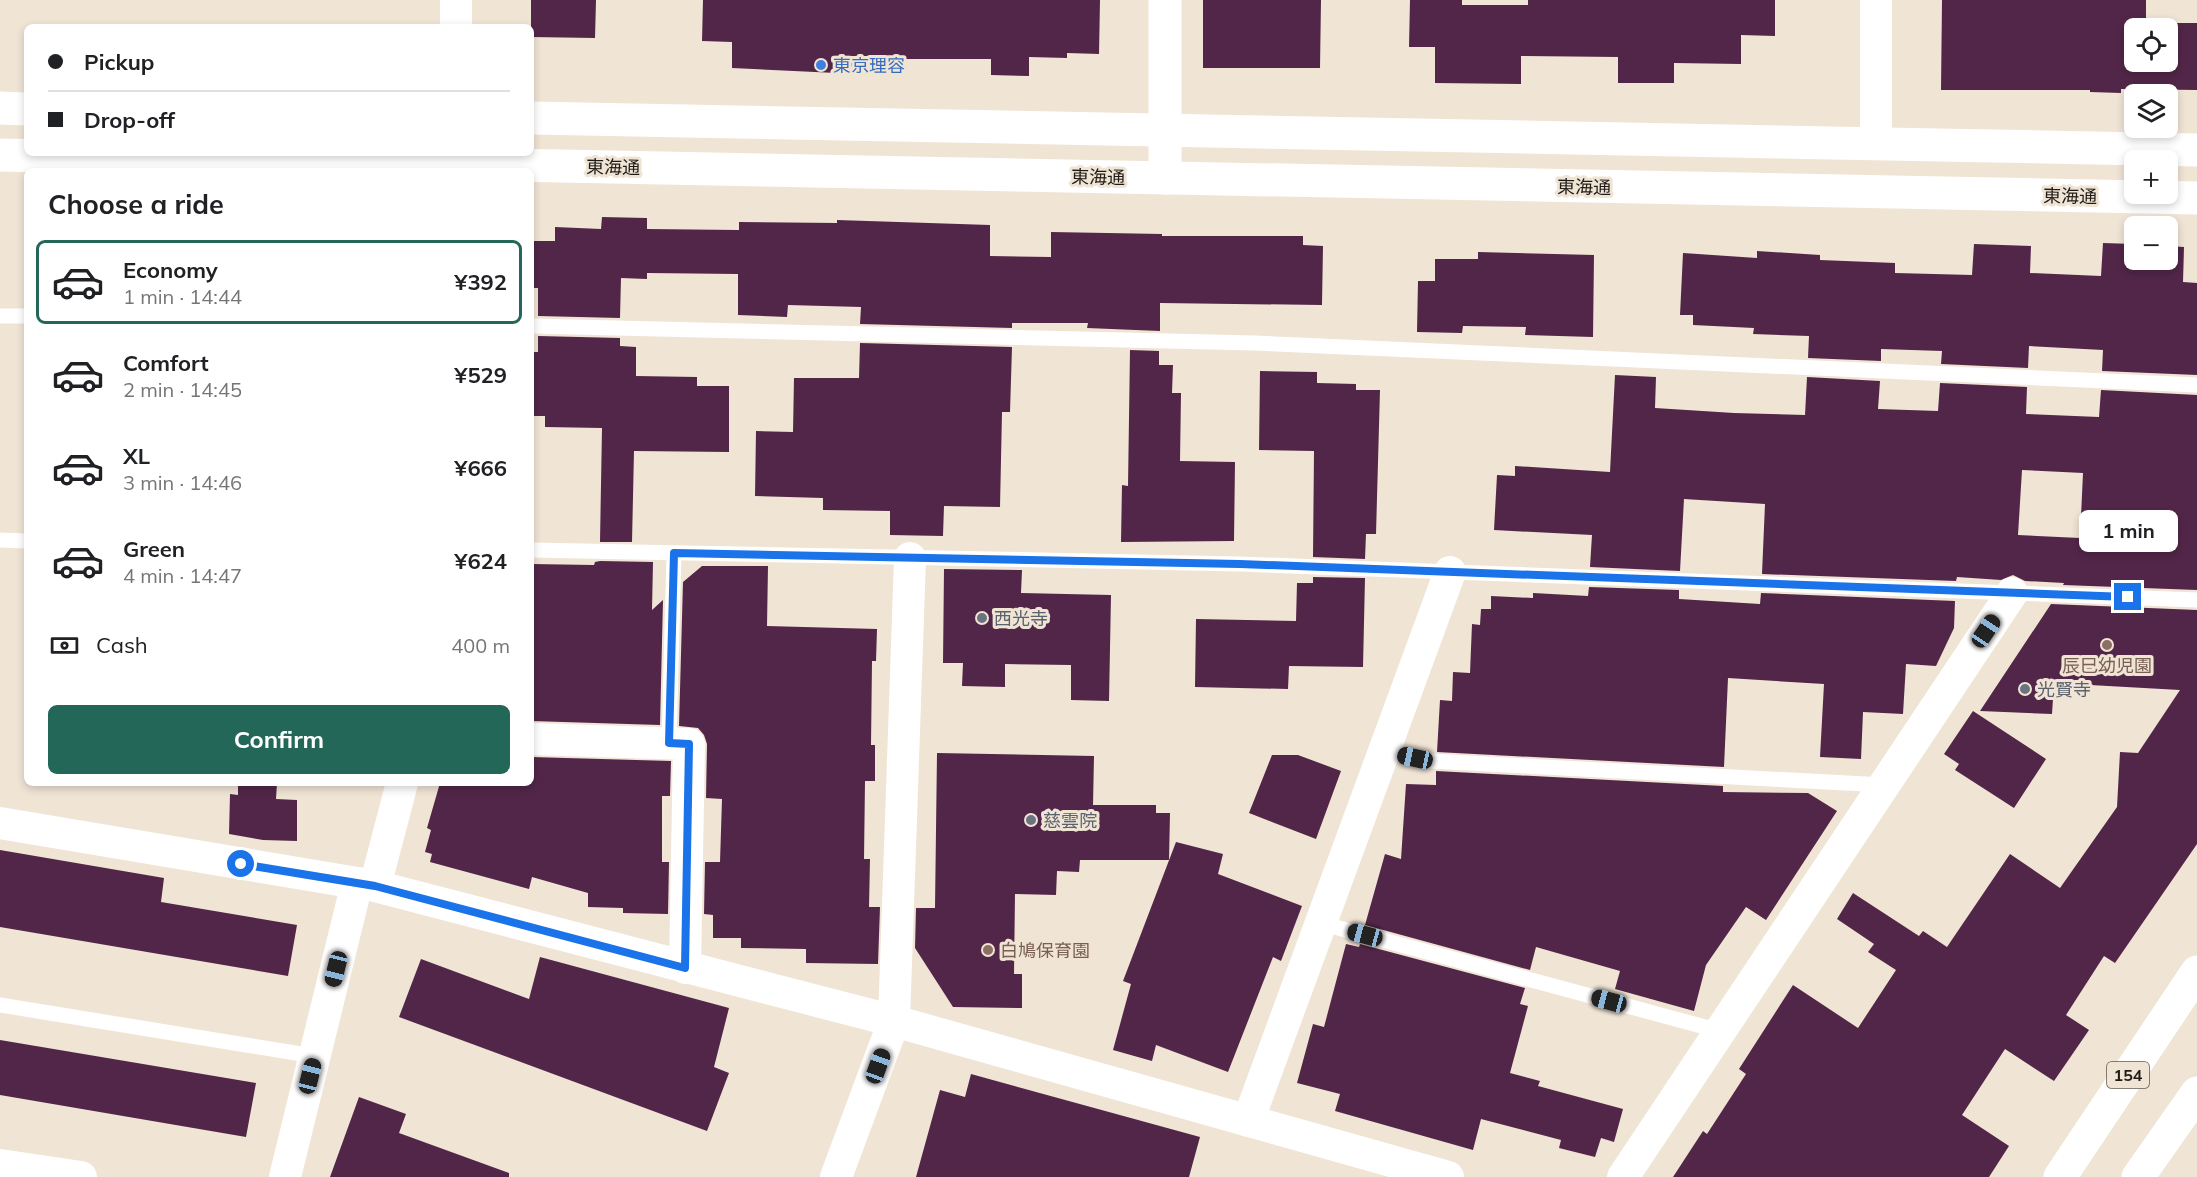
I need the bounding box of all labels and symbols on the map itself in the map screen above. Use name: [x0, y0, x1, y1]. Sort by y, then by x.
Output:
place label: 東京理容: [833, 54, 905, 77]
marker: 東京理容: [814, 58, 828, 72]
street label: 東海通: [586, 155, 640, 179]
street label: 東海通: [1071, 165, 1125, 189]
street label: 東海通: [1557, 175, 1611, 199]
street label: 東海通: [2043, 184, 2097, 208]
callout: 1 min: [2078, 510, 2178, 552]
route end: [2114, 583, 2141, 610]
place label: 西光寺: [994, 607, 1048, 630]
marker: 西光寺: [975, 611, 989, 625]
car: [1968, 611, 2004, 651]
marker: 辰巳幼児園: [2100, 638, 2114, 652]
place label: 辰巳幼児園: [2062, 654, 2152, 677]
place label: 光賢寺: [2037, 678, 2091, 701]
marker: 光賢寺: [2018, 682, 2032, 696]
car: [1396, 745, 1434, 771]
place label: 慈雲院: [1043, 809, 1097, 832]
marker: 慈雲院: [1024, 813, 1038, 827]
route start: [227, 850, 254, 877]
car: [1345, 922, 1385, 948]
place label: 白鳩保育園: [1000, 939, 1090, 962]
marker: 白鳩保育園: [981, 943, 995, 957]
car: [323, 949, 349, 989]
car: [1589, 988, 1629, 1014]
car: [863, 1046, 893, 1086]
car: [297, 1056, 323, 1096]
road number: 154: [2107, 1062, 2149, 1088]

